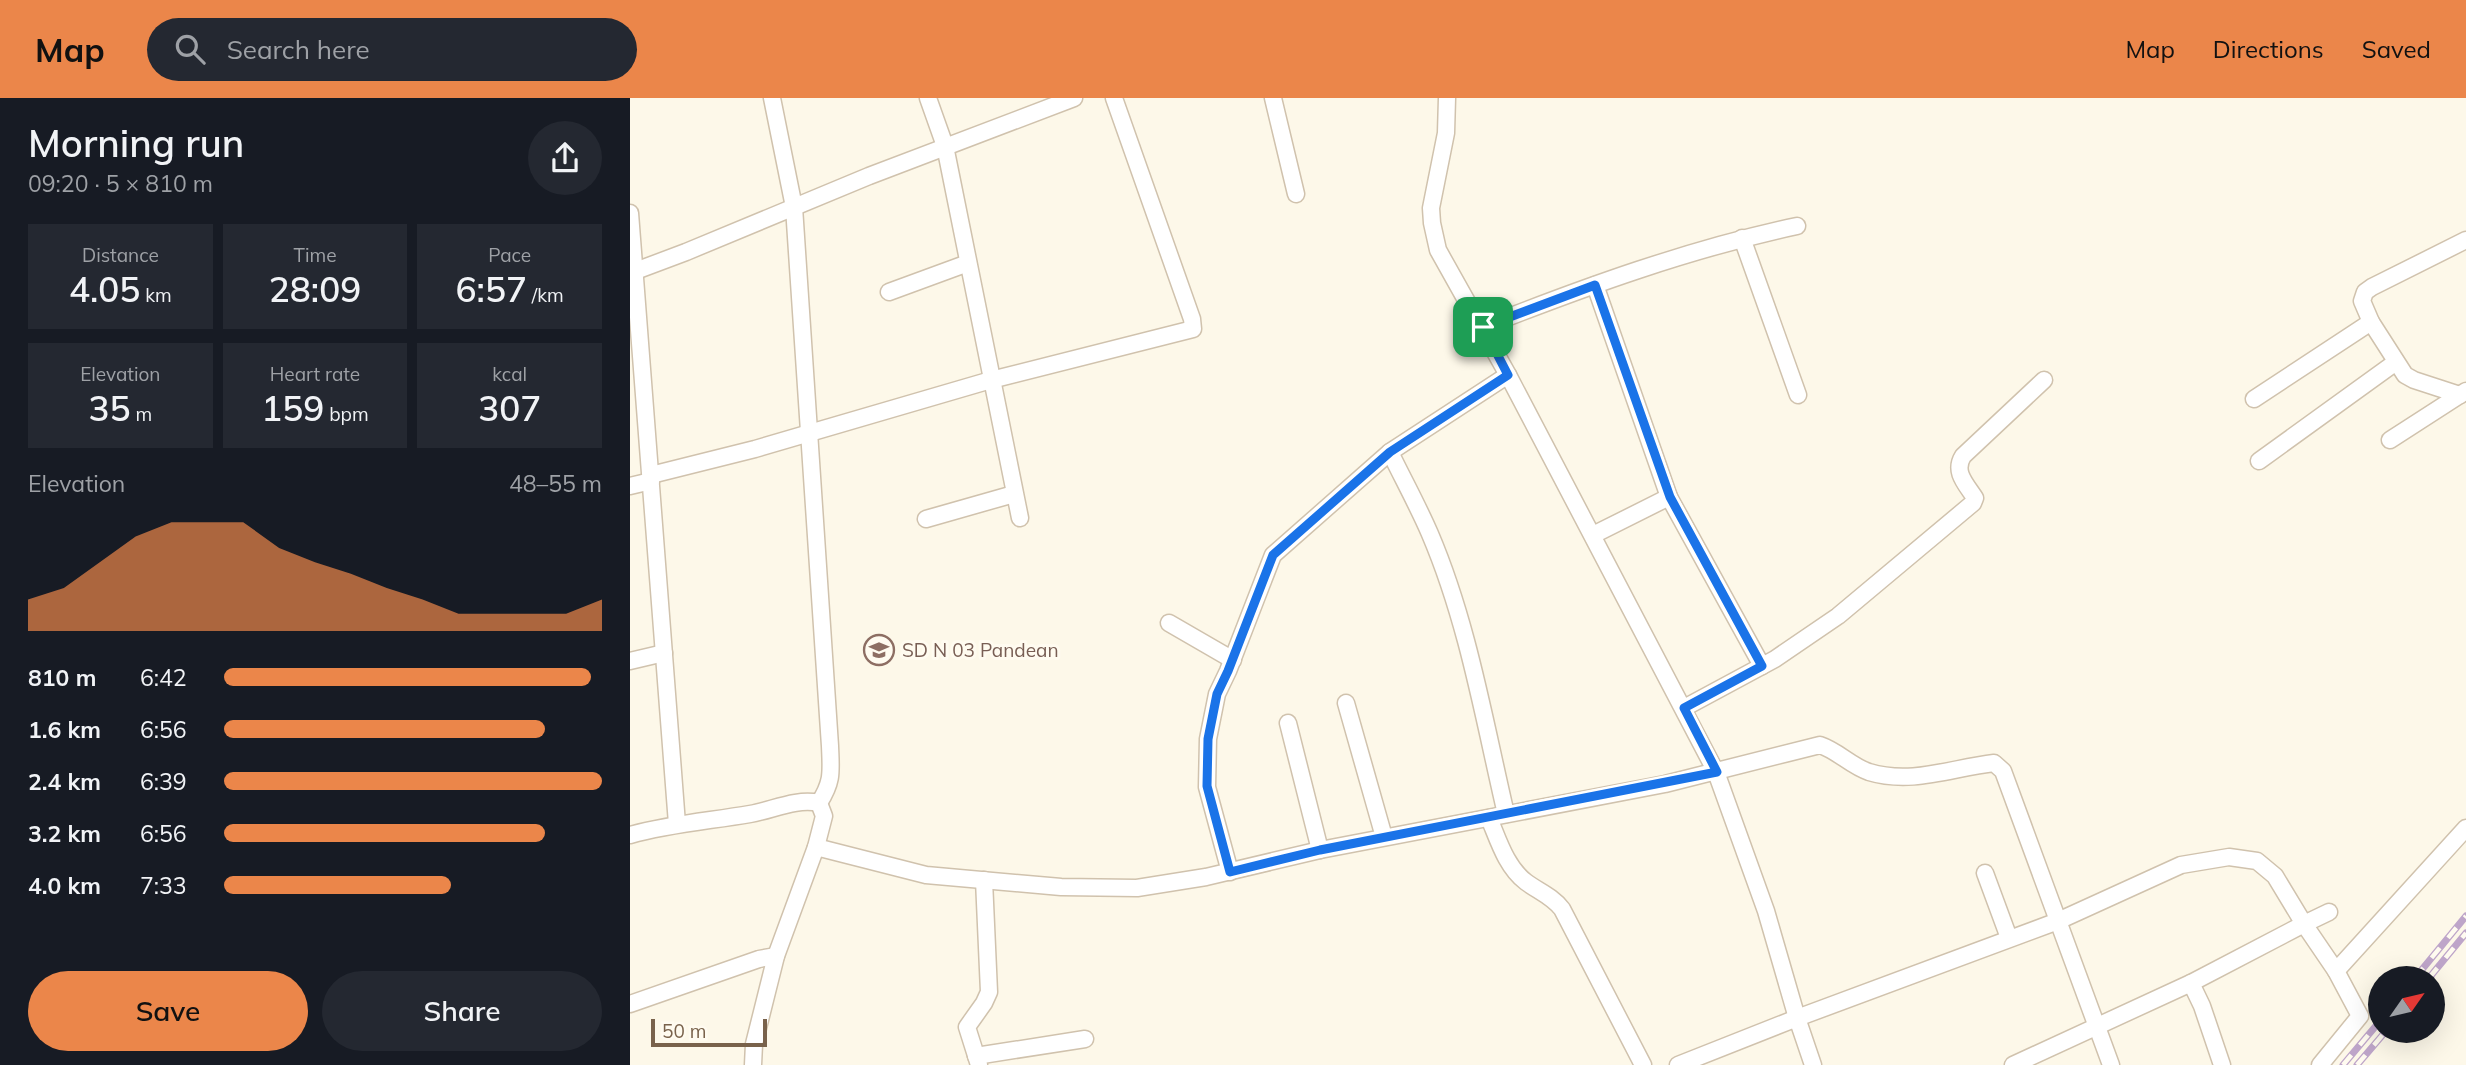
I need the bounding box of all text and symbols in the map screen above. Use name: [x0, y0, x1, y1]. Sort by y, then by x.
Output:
search box: [147, 18, 637, 81]
text: Map: [35, 29, 105, 70]
icon: search: [171, 30, 209, 68]
text: Search here: [227, 33, 370, 66]
text: Map: [2125, 34, 2175, 64]
text: Directions: [2213, 34, 2324, 64]
text: Saved: [2362, 34, 2431, 64]
text: Morning run: [28, 119, 244, 167]
button: share: [528, 121, 602, 195]
text: 09:20 · 5 × 810 m: [28, 169, 213, 198]
text: Distance: [82, 243, 159, 267]
text: Time: [293, 243, 337, 267]
text: Pace: [488, 243, 531, 267]
text: 4.05: [69, 267, 140, 311]
text: 28:09: [269, 267, 361, 311]
text: 6:57: [456, 267, 527, 311]
text: km: [140, 283, 172, 307]
text: /km: [527, 283, 564, 307]
pin: [1453, 297, 1513, 357]
icon: arrive: [1464, 308, 1502, 346]
text: Elevation: [80, 362, 161, 386]
text: Heart rate: [270, 362, 360, 386]
text: kcal: [492, 362, 527, 386]
text: 35: [88, 386, 131, 430]
text: 159: [261, 386, 324, 430]
text: 307: [478, 386, 541, 430]
text: m: [131, 402, 152, 426]
text: bpm: [324, 402, 369, 426]
text: Elevation: [28, 469, 125, 498]
text: 48–55 m: [509, 469, 602, 498]
school or university icon: SD N 03 Pandean: [862, 633, 896, 667]
place label: SD N 03 Pandean: [902, 638, 1059, 662]
text: 810 m: [28, 663, 96, 692]
text: 6:42: [140, 663, 187, 692]
text: 1.6 km: [28, 715, 101, 744]
text: 6:56: [140, 715, 187, 744]
text: 2.4 km: [28, 767, 101, 796]
text: 6:39: [140, 767, 187, 796]
text: 3.2 km: [28, 819, 101, 848]
text: 6:56: [140, 819, 187, 848]
text: 4.0 km: [28, 871, 101, 900]
text: 7:33: [140, 871, 187, 900]
north arrow: [2368, 966, 2445, 1043]
map controls: [2368, 966, 2445, 1043]
button: Save: [28, 971, 308, 1051]
button: Share: [322, 971, 602, 1051]
scale bar: [651, 1016, 766, 1048]
text: 50 m: [662, 1019, 706, 1043]

